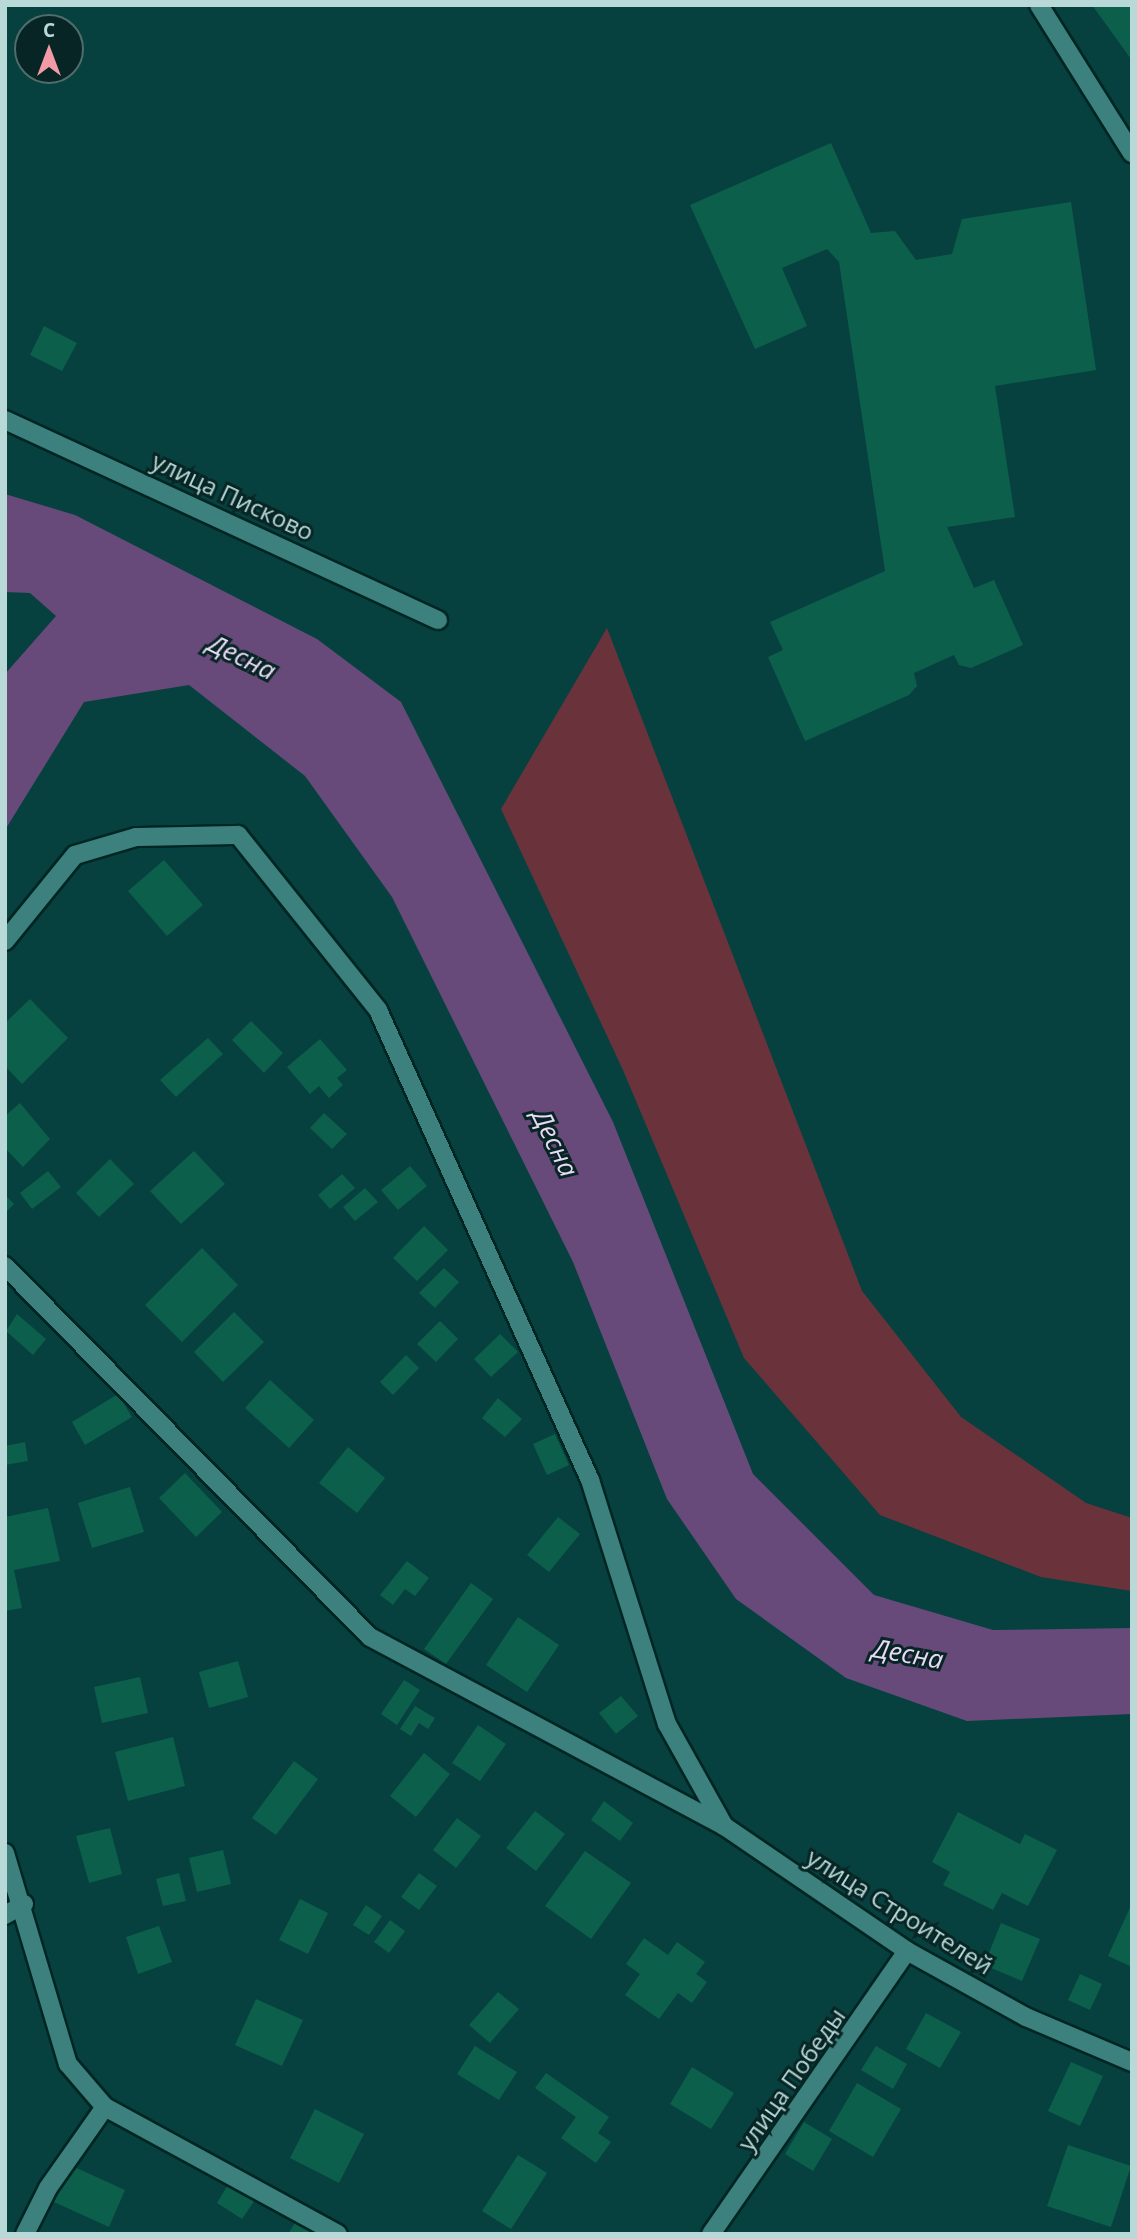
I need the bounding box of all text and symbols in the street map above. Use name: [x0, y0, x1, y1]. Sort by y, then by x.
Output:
north arrow: [14, 14, 84, 84]
text: С: [43, 17, 55, 43]
street label: улица Писково: [148, 446, 318, 546]
water label: Десна: [203, 627, 281, 687]
water label: Десна: [525, 1104, 585, 1182]
water label: Десна: [870, 1632, 946, 1676]
street label: улица Строителей: [802, 1842, 998, 1980]
street label: улица Победы: [731, 2002, 851, 2156]

